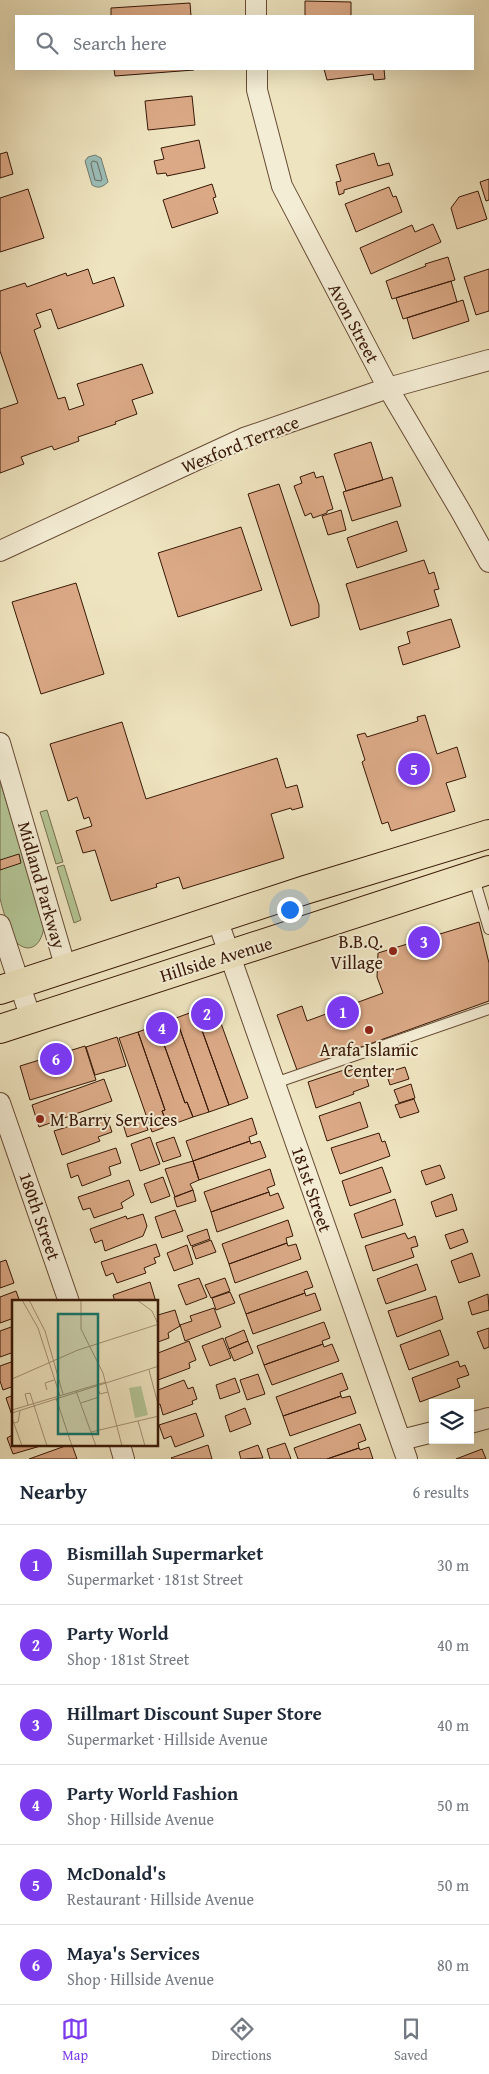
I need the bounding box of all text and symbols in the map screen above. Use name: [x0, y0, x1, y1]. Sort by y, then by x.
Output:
search box: [15, 15, 474, 70]
icon: search: [33, 29, 61, 57]
text: Search here: [73, 29, 167, 57]
street label: Avon Street: [322, 278, 387, 369]
street label: Wexford Terrace: [177, 408, 303, 480]
pin: 5: [398, 750, 430, 788]
street label: Midland Parkway: [11, 818, 73, 952]
your location: [277, 897, 303, 923]
pin: 3: [408, 923, 440, 961]
place label: B.B.Q. Village: [330, 928, 383, 976]
street label: Hillside Avenue: [156, 929, 276, 989]
marker: B.B.Q. Village: [387, 945, 399, 957]
pin: 1: [327, 993, 359, 1031]
pin: 2: [191, 995, 223, 1033]
pin: 4: [146, 1009, 178, 1047]
marker: Arafa Islamic Center: [363, 1024, 375, 1036]
place label: Arafa Islamic Center: [320, 1036, 418, 1084]
pin: 6: [40, 1040, 72, 1078]
place label: M Barry Services: [50, 1106, 177, 1133]
marker: M Barry Services: [34, 1113, 46, 1125]
street label: 181st Street: [285, 1143, 339, 1236]
street label: 180th Street: [12, 1168, 68, 1264]
inset map: [12, 1300, 159, 1446]
map controls: [429, 1399, 474, 1444]
button: layers: [429, 1399, 474, 1444]
text: Nearby: [20, 1476, 87, 1507]
text: 6 results: [412, 1480, 469, 1504]
text: Bismillah Supermarket: [67, 1539, 263, 1567]
text: 1: [32, 1553, 40, 1577]
text: 30 m: [437, 1553, 469, 1577]
text: Supermarket · 181st Street: [67, 1567, 243, 1591]
text: Party World: [67, 1619, 169, 1647]
text: 2: [32, 1633, 40, 1657]
text: 40 m: [437, 1633, 469, 1657]
text: Shop · 181st Street: [67, 1647, 189, 1671]
text: Hillmart Discount Super Store: [67, 1699, 322, 1727]
text: 3: [32, 1713, 40, 1737]
text: 40 m: [437, 1713, 469, 1737]
text: Supermarket · Hillside Avenue: [67, 1727, 268, 1751]
text: Party World Fashion: [67, 1779, 238, 1807]
text: 4: [32, 1793, 40, 1817]
text: 50 m: [437, 1793, 469, 1817]
text: Shop · Hillside Avenue: [67, 1807, 214, 1831]
text: McDonald's: [67, 1859, 166, 1887]
text: 5: [32, 1873, 40, 1897]
text: 50 m: [437, 1873, 469, 1897]
text: Restaurant · Hillside Avenue: [67, 1887, 254, 1911]
text: Maya's Services: [67, 1939, 200, 1967]
text: 6: [32, 1953, 40, 1977]
text: 80 m: [437, 1953, 469, 1977]
text: Shop · Hillside Avenue: [67, 1967, 214, 1991]
tab: Map: [61, 2015, 89, 2065]
tab: Directions: [211, 2015, 272, 2065]
tab: Saved: [394, 2015, 428, 2065]

